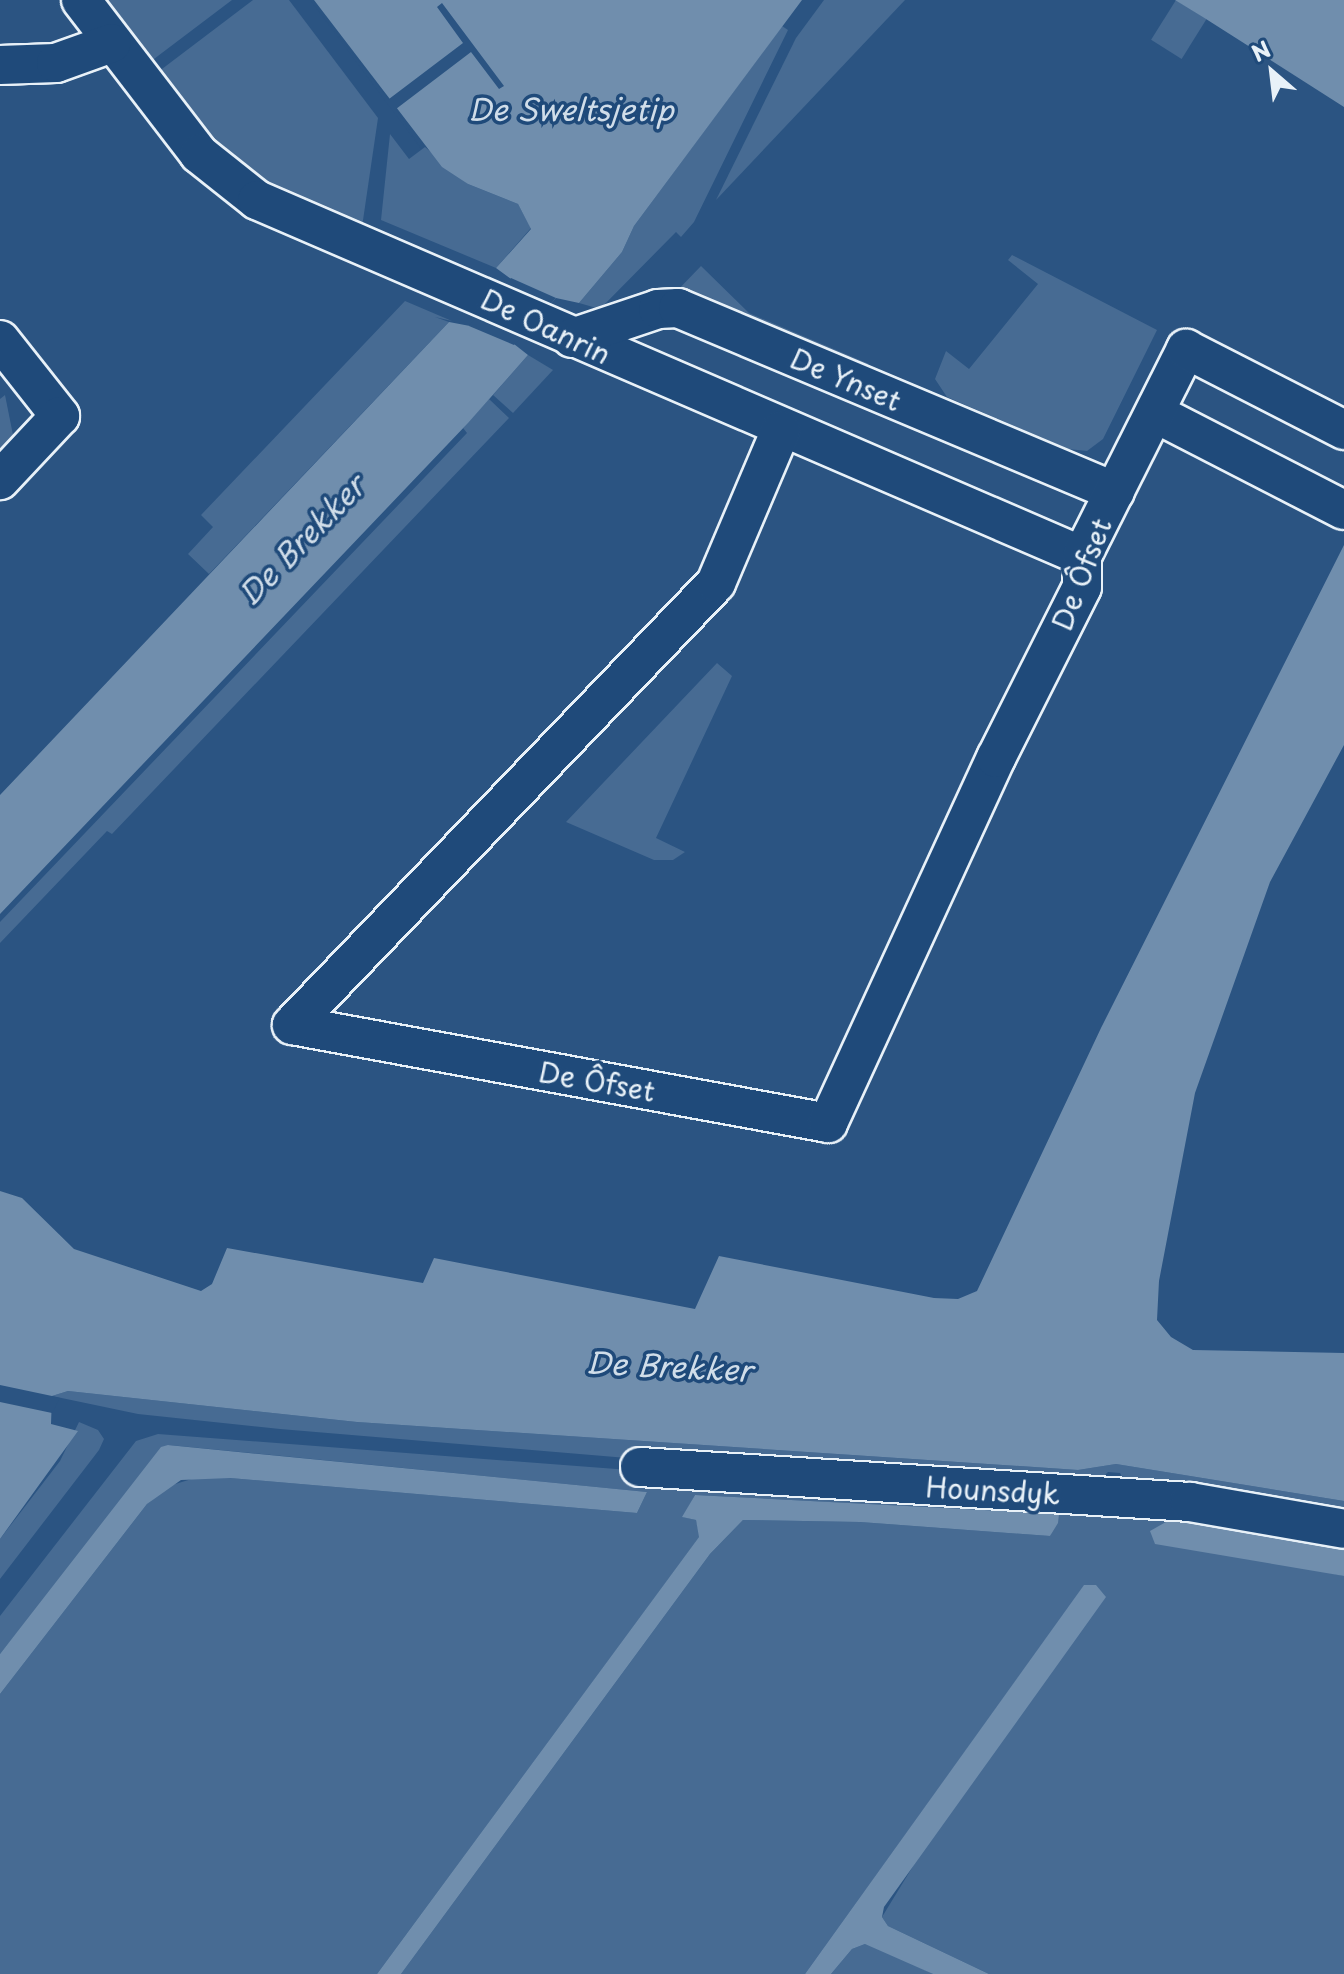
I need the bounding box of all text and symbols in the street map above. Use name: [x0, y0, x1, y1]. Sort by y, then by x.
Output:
north arrow: [1232, 32, 1312, 112]
text: N: [1245, 32, 1276, 69]
water label: De Sweltsjetip: [468, 91, 674, 127]
street label: De Oanrin: [475, 281, 617, 371]
street label: De Ynset: [785, 340, 907, 418]
water label: De Brekker: [230, 468, 372, 612]
street label: De Ôfset: [1044, 513, 1118, 635]
street label: De Ôfset: [536, 1054, 658, 1108]
water label: De Brekker: [585, 1344, 753, 1388]
street label: Hounsdyk: [925, 1470, 1061, 1510]

